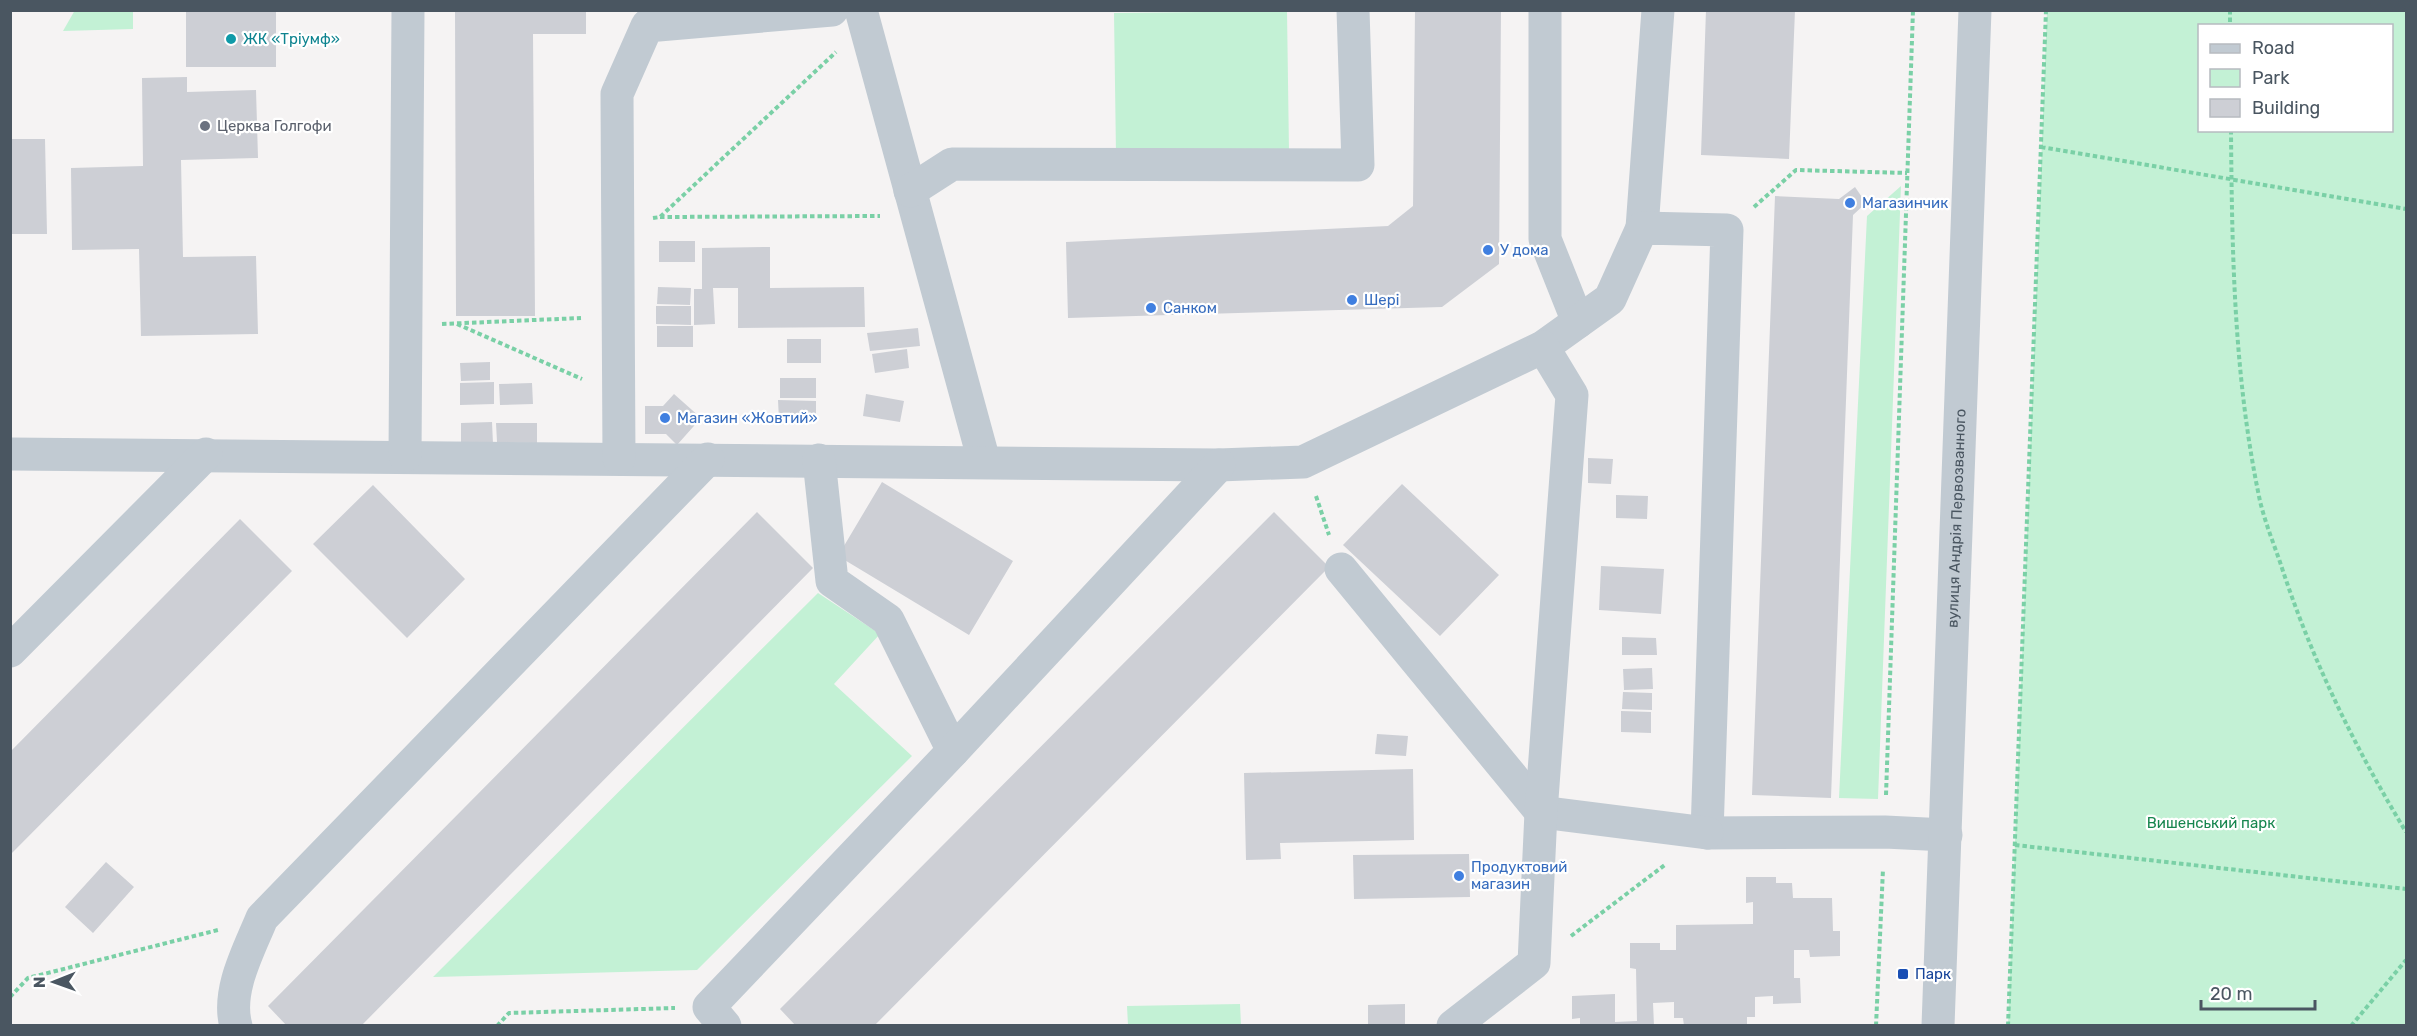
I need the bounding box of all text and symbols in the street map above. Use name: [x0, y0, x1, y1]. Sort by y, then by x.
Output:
legend: [2198, 24, 2393, 132]
place label: ЖК «Тріумф»: [243, 30, 340, 48]
marker: ЖК «Тріумф»: [224, 32, 238, 46]
text: Road: [2252, 37, 2295, 59]
text: Park: [2252, 67, 2290, 89]
text: Building: [2252, 97, 2320, 119]
place label: Церква Голгофи: [217, 117, 332, 135]
marker: Церква Голгофи: [198, 119, 212, 133]
place label: Магазинчик: [1862, 194, 1948, 212]
marker: Магазинчик: [1843, 196, 1857, 210]
place label: У дома: [1500, 241, 1549, 259]
marker: У дома: [1481, 243, 1495, 257]
place label: Шері: [1364, 291, 1399, 309]
marker: Шері: [1345, 293, 1359, 307]
place label: Санком: [1163, 299, 1217, 317]
marker: Санком: [1144, 301, 1158, 315]
street label: вулиця Андрія Первозванного: [1944, 408, 1969, 628]
place label: Магазин «Жовтий»: [677, 409, 818, 427]
marker: Магазин «Жовтий»: [658, 411, 672, 425]
park label: Вишенський парк: [2147, 814, 2275, 832]
place label: Продуктовий магазин: [1471, 858, 1568, 893]
marker: Продуктовий магазин: [1452, 869, 1466, 883]
north arrow: [24, 952, 84, 1012]
place label: Парк: [1915, 965, 1951, 983]
marker: Парк: [1896, 967, 1910, 981]
scale bar: [2201, 973, 2315, 1011]
text: N: [30, 976, 49, 988]
text: 20 m: [2210, 983, 2252, 1005]

